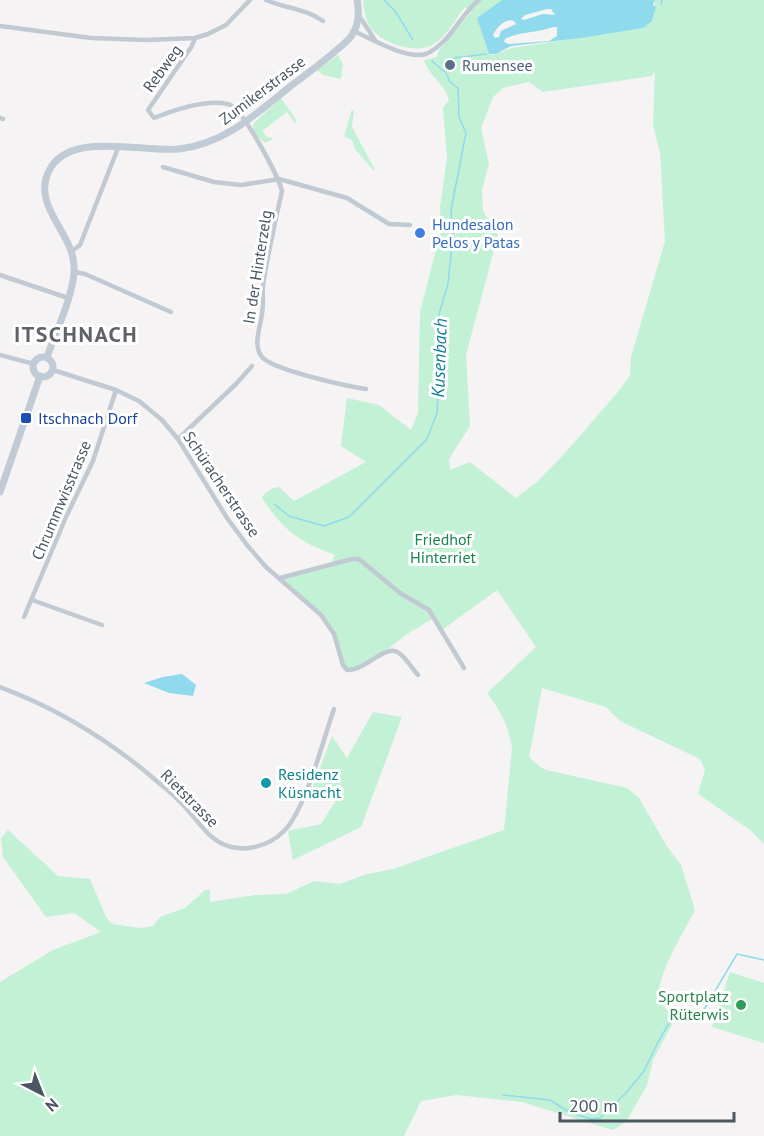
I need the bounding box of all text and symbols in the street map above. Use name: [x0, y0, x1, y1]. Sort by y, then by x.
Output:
street label: Rebweg: [138, 40, 186, 96]
street label: Zumikerstrasse: [215, 51, 309, 129]
place label: Rumensee: [462, 55, 533, 75]
marker: Rumensee: [443, 58, 457, 72]
street label: In der Hinterzelg: [238, 209, 276, 325]
place label: Hundesalon Pelos y Patas: [432, 214, 520, 252]
marker: Hundesalon Pelos y Patas: [413, 226, 427, 240]
water label: Kusenbach: [426, 318, 452, 398]
district label: ITSCHNACH: [14, 320, 138, 348]
place label: Itschnach Dorf: [38, 408, 138, 428]
marker: Itschnach Dorf: [19, 411, 33, 425]
street label: Schüracherstrasse: [179, 427, 265, 541]
street label: Chrummwisstrasse: [27, 437, 95, 563]
park label: Friedhof Hinterriet: [410, 529, 477, 567]
place label: Residenz Küsnacht: [278, 764, 342, 802]
street label: Rietstrasse: [157, 765, 223, 831]
marker: Residenz Küsnacht: [259, 776, 273, 790]
place label: Sportplatz Rüterwis: [658, 986, 729, 1024]
marker: Sportplatz Rüterwis: [734, 998, 748, 1012]
north arrow: [12, 1064, 72, 1124]
scale bar: [560, 1085, 734, 1123]
text: N: [41, 1094, 63, 1116]
text: 200 m: [569, 1094, 618, 1117]

